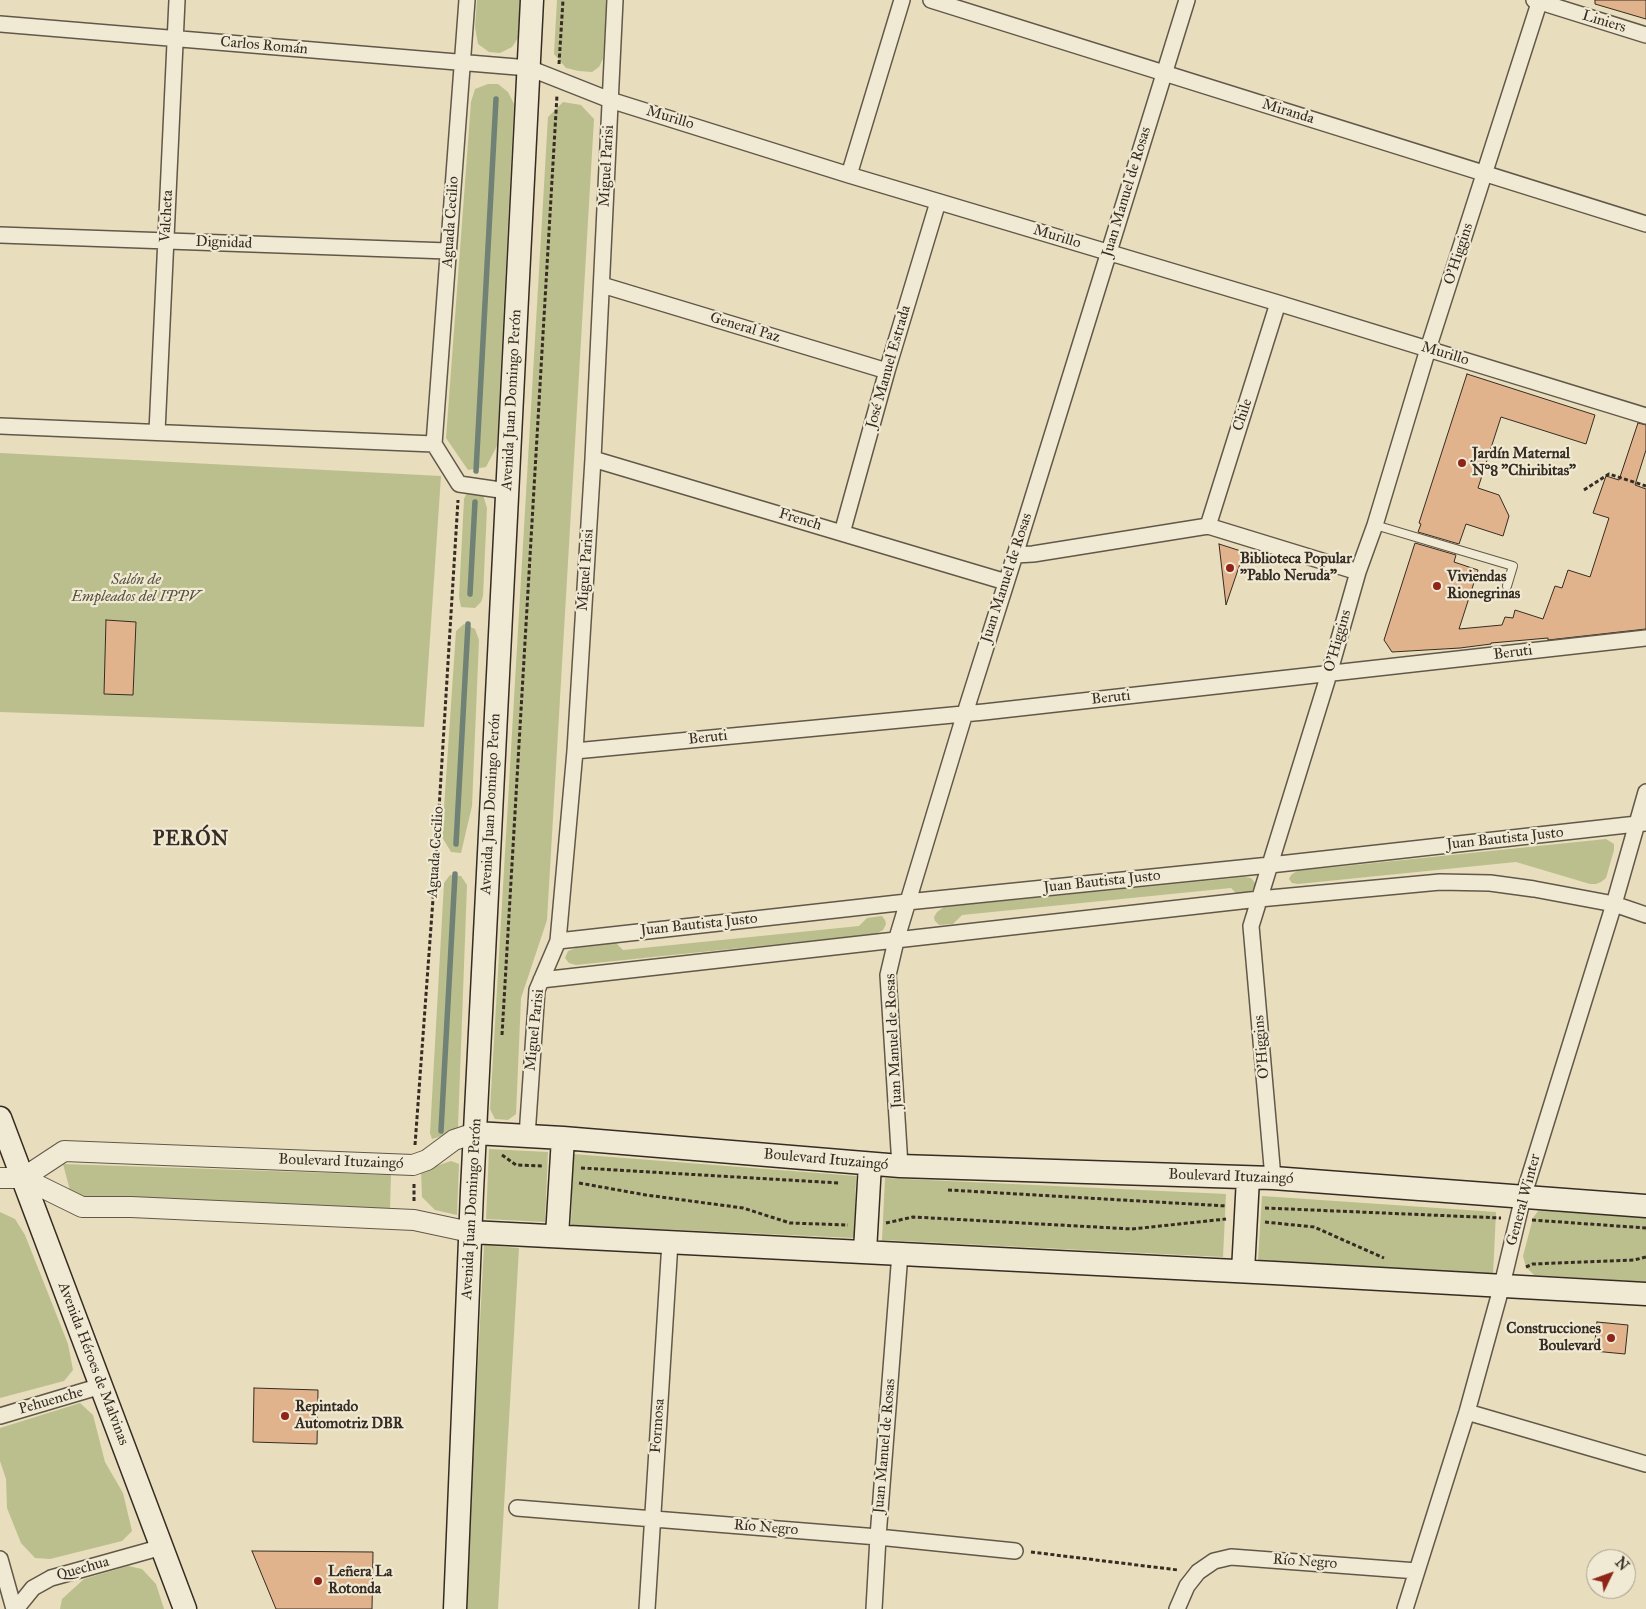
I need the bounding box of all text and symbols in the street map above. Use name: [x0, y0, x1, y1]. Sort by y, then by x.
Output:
street label: Liniers: [1580, 7, 1628, 37]
street label: Carlos Román: [220, 33, 308, 59]
street label: Miranda: [1260, 96, 1316, 128]
street label: Murillo: [644, 102, 696, 134]
street label: Miguel Parisi: [596, 124, 618, 208]
street label: Juan Manuel de Rosas: [1099, 125, 1155, 259]
street label: Aguada Cecilio: [439, 176, 463, 268]
street label: Valcheta: [157, 189, 177, 243]
street label: Murillo: [1031, 221, 1083, 253]
street label: O'Higgins: [1441, 221, 1477, 287]
street label: Dignidad: [195, 233, 253, 253]
street label: José Manuel Estrada: [863, 303, 915, 431]
street label: Avenida Juan Domingo Perón: [498, 309, 526, 491]
street label: General Paz: [708, 309, 782, 347]
street label: Murillo: [1419, 338, 1471, 370]
street label: Chile: [1229, 397, 1257, 433]
place label: Jardín Maternal N°8 "Chiribitas": [1472, 445, 1576, 480]
marker: Jardín Maternal N°8 "Chiribitas": [1456, 457, 1468, 469]
street label: French: [776, 505, 824, 535]
street label: Juan Manuel de Rosas: [978, 511, 1036, 645]
street label: Miguel Parisi: [574, 528, 598, 612]
place label: Biblioteca Popular "Pablo Neruda": [1240, 550, 1352, 585]
marker: Biblioteca Popular "Pablo Neruda": [1224, 562, 1236, 574]
place label: Viviendas Rionegrinas: [1447, 568, 1520, 603]
park label: Salón de Empleados del IPPV: [71, 571, 201, 606]
marker: Viviendas Rionegrinas: [1431, 580, 1443, 592]
street label: O'Higgins: [1321, 608, 1355, 674]
street label: Beruti: [1492, 642, 1534, 664]
street label: Beruti: [1091, 687, 1131, 709]
street label: Avenida Juan Domingo Perón: [477, 713, 505, 895]
street label: Beruti: [688, 727, 728, 749]
street label: Aguada Cecilio: [424, 806, 448, 898]
street label: Juan Bautista Justo: [1446, 824, 1564, 854]
district label: PERÓN: [152, 828, 230, 852]
street label: Juan Bautista Justo: [1043, 867, 1161, 897]
street label: Juan Bautista Justo: [640, 910, 758, 940]
street label: Juan Manuel de Rosas: [881, 973, 907, 1109]
street label: Miguel Parisi: [522, 988, 548, 1072]
street label: O'Higgins: [1250, 1014, 1274, 1080]
street label: Avenida Juan Domingo Perón: [458, 1118, 486, 1300]
street label: Boulevard Ituzaingó: [763, 1146, 889, 1174]
street label: Boulevard Ituzaingó: [278, 1151, 404, 1173]
street label: General Winter: [1503, 1152, 1545, 1248]
street label: Boulevard Ituzaingó: [1168, 1166, 1294, 1188]
street label: Avenida Héroes de Malvinas: [54, 1280, 132, 1448]
place label: Construcciones Boulevard: [1506, 1320, 1601, 1355]
marker: Construcciones Boulevard: [1605, 1332, 1617, 1344]
street label: Juan Manuel de Rosas: [870, 1378, 900, 1514]
street label: Pehuenche: [17, 1383, 85, 1419]
place label: Repintado Automotriz DBR: [295, 1398, 403, 1433]
street label: Formosa: [647, 1398, 669, 1454]
marker: Repintado Automotriz DBR: [279, 1410, 291, 1422]
street label: Río Negro: [733, 1516, 799, 1540]
north arrow: [1586, 1549, 1636, 1599]
street label: Río Negro: [1272, 1551, 1338, 1573]
street label: Quechua: [55, 1553, 111, 1585]
text: N: [1611, 1554, 1632, 1574]
place label: Leñera La Rotonda: [328, 1563, 392, 1598]
marker: Leñera La Rotonda: [312, 1575, 324, 1587]

